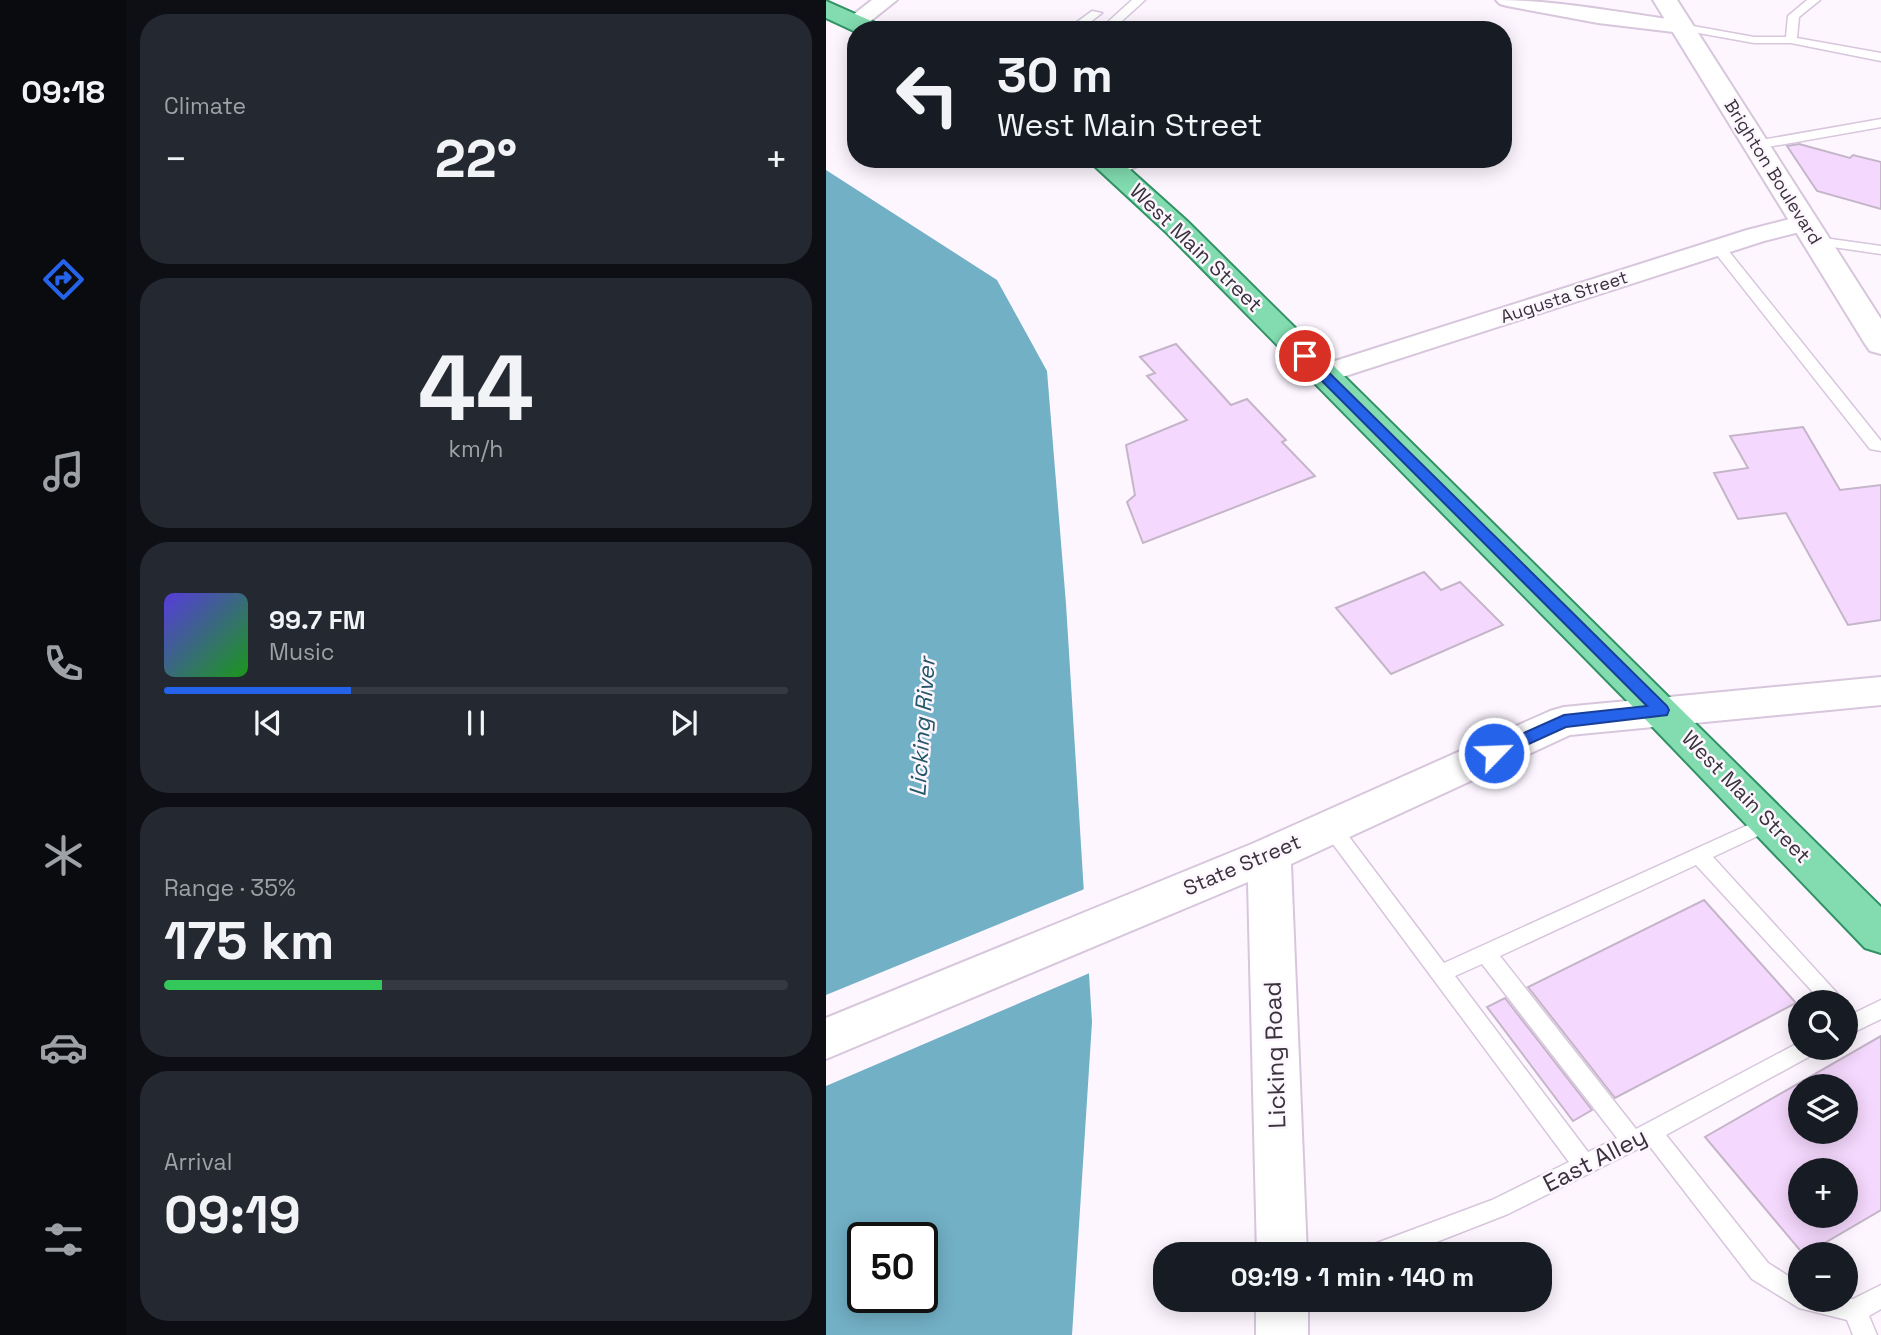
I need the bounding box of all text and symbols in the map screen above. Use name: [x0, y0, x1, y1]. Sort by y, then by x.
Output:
text: 30 m: [997, 44, 1113, 106]
icon: left: [882, 49, 973, 140]
text: 09:18: [21, 72, 105, 112]
text: Climate: [164, 91, 246, 121]
street label: Brighton Boulevard: [1719, 95, 1827, 249]
text: West Main Street: [997, 105, 1263, 145]
text: 22°: [435, 126, 517, 192]
text: −: [164, 135, 188, 183]
text: +: [764, 135, 788, 183]
street label: West Main Street: [1124, 177, 1268, 318]
icon: directions: [39, 255, 88, 304]
street label: Augusta Street: [1497, 265, 1630, 328]
pin: [1275, 326, 1335, 386]
text: 44: [418, 330, 534, 447]
icon: arrive: [1286, 337, 1324, 375]
text: km/h: [449, 434, 503, 464]
icon: music: [39, 447, 88, 496]
text: 99.7 FM: [269, 603, 366, 637]
text: Music: [269, 637, 334, 667]
icon: phone: [39, 639, 88, 688]
water label: Licking River: [902, 654, 942, 797]
icon: previous: [249, 704, 287, 742]
icon: pause: [457, 704, 495, 742]
icon: next: [665, 704, 703, 742]
position arrow: [1457, 716, 1531, 790]
street label: West Main Street: [1676, 725, 1817, 869]
street label: State Street: [1179, 828, 1305, 901]
icon: climate: [39, 831, 88, 880]
text: Range · 35%: [164, 873, 296, 903]
text: 175 km: [164, 908, 334, 974]
street label: Licking Road: [1256, 981, 1293, 1129]
map controls: [1788, 990, 1858, 1312]
button: search: [1788, 990, 1858, 1060]
icon: car: [39, 1023, 88, 1072]
button: layers: [1788, 1074, 1858, 1144]
street label: East Alley: [1538, 1120, 1652, 1199]
text: Arrival: [164, 1147, 232, 1177]
button: +: [1788, 1158, 1858, 1228]
text: 09:19: [164, 1182, 301, 1248]
icon: filters: [39, 1215, 88, 1264]
speed limit sign: 50: [847, 1222, 938, 1313]
button: −: [1788, 1242, 1858, 1312]
text: 09:19 · 1 min · 140 m: [1231, 1260, 1474, 1294]

